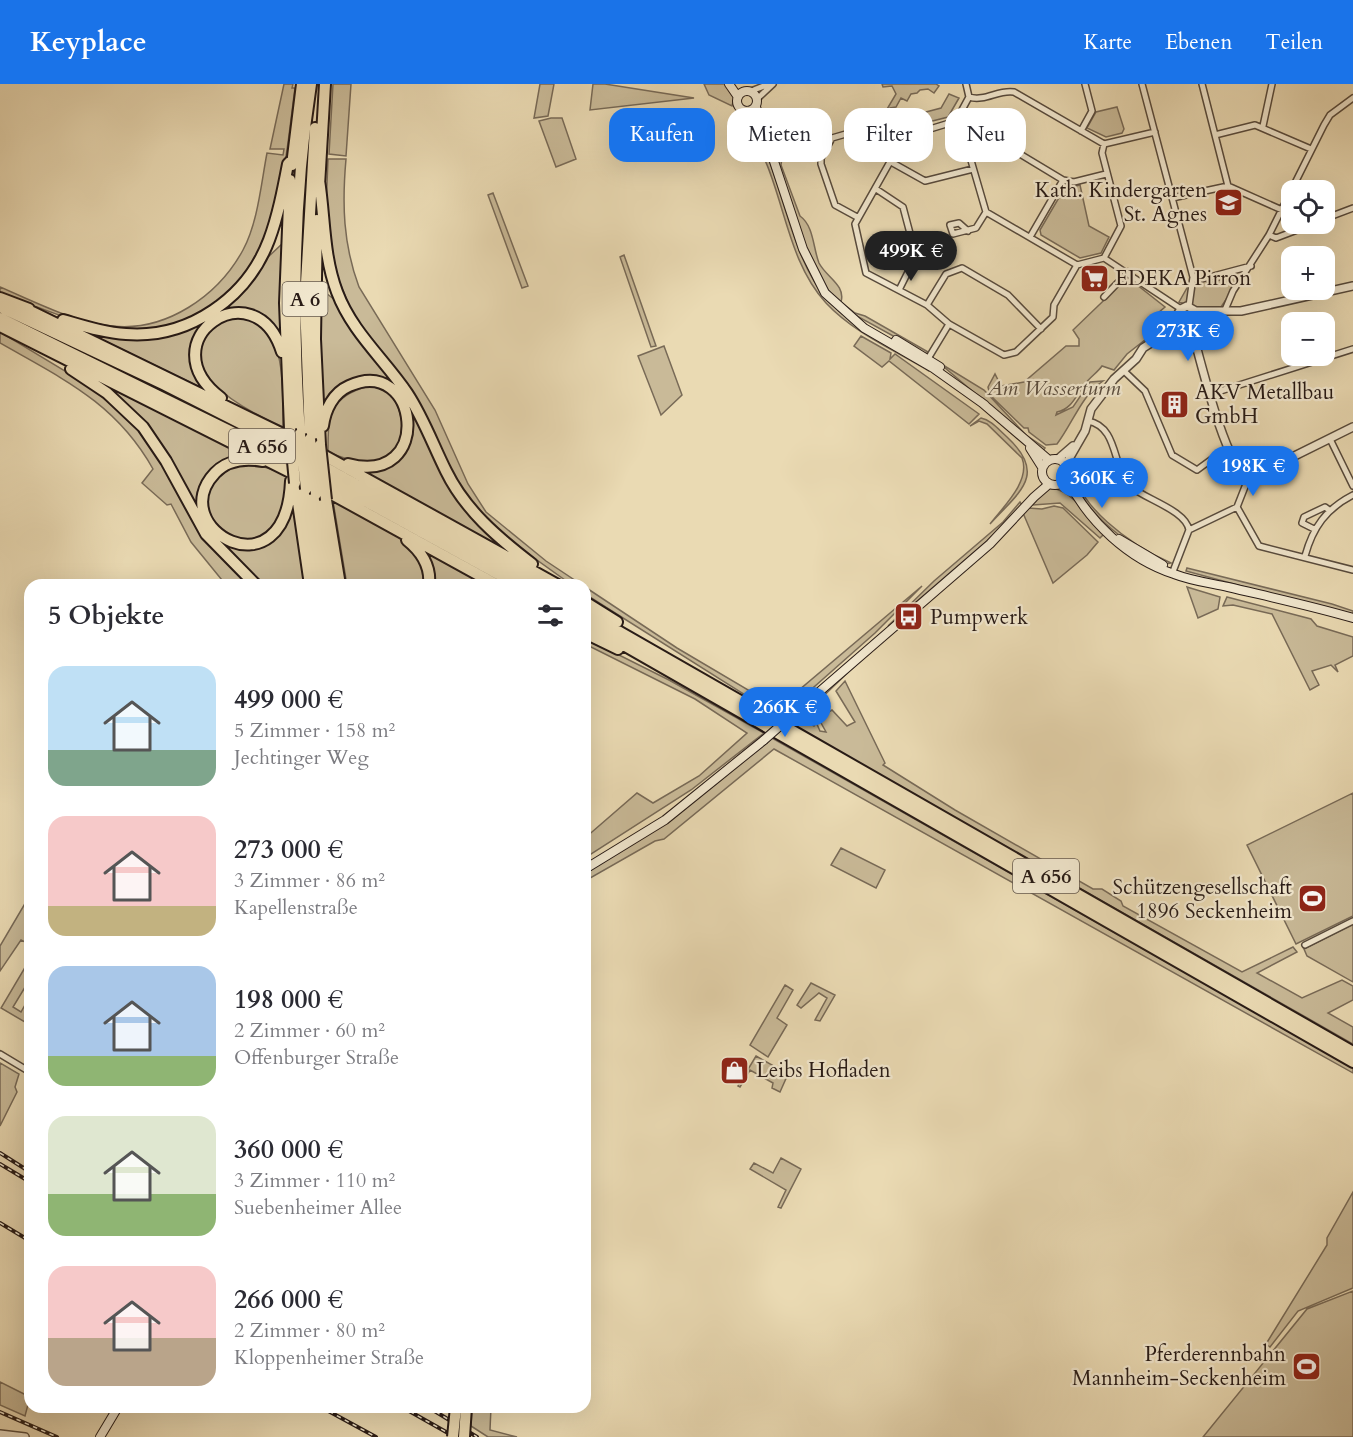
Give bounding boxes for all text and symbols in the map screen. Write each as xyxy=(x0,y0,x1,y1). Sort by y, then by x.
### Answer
text: Keyplace xyxy=(30,23,147,61)
text: Karte xyxy=(1084,28,1132,57)
text: Ebenen xyxy=(1165,28,1232,57)
text: Teilen xyxy=(1265,28,1323,57)
chip: Kaufen xyxy=(609,108,715,162)
chip: Mieten xyxy=(727,108,832,162)
chip: Filter xyxy=(844,108,933,162)
chip: Neu xyxy=(945,108,1026,162)
place label: Kath. Kindergarten St. Agnes xyxy=(1035,176,1207,229)
map controls xyxy=(1281,180,1335,366)
button: locate xyxy=(1281,180,1335,234)
school or university icon: Kath. Kindergarten St. Agnes xyxy=(1212,186,1244,218)
pin: 499K € xyxy=(862,231,960,282)
text: 499K € xyxy=(879,237,943,264)
button: + xyxy=(1281,246,1335,300)
supermarket icon: EDEKA Pirron xyxy=(1078,262,1110,294)
place label: EDEKA Pirron xyxy=(1115,264,1251,293)
road number: A 6 xyxy=(282,282,328,316)
pin: 273K € xyxy=(1139,311,1237,362)
button: − xyxy=(1281,312,1335,366)
text: 273K € xyxy=(1156,317,1220,344)
park label: Am Wasserturm xyxy=(986,374,1121,403)
place label: AKV Metallbau GmbH xyxy=(1195,378,1334,431)
building icon: AKV Metallbau GmbH xyxy=(1158,388,1190,420)
road number: A 656 xyxy=(229,429,295,463)
pin: 198K € xyxy=(1204,446,1302,497)
text: 198K € xyxy=(1221,452,1285,479)
pin: 360K € xyxy=(1053,458,1151,509)
text: 360K € xyxy=(1070,464,1134,491)
text: 5 Objekte xyxy=(48,598,164,633)
icon: filters xyxy=(534,599,567,632)
bus stop icon: Pumpwerk xyxy=(893,601,925,633)
place label: Pumpwerk xyxy=(930,603,1029,632)
text: 499 000 € xyxy=(234,682,343,717)
pin: 266K € xyxy=(736,687,834,738)
icon: home xyxy=(96,690,168,762)
text: 266K € xyxy=(753,693,817,720)
text: 5 Zimmer · 158 m² xyxy=(234,717,395,744)
text: Jechtinger Weg xyxy=(234,744,369,771)
text: 273 000 € xyxy=(234,832,343,867)
icon: home xyxy=(96,840,168,912)
road number: A 656 xyxy=(1013,859,1079,893)
text: 3 Zimmer · 86 m² xyxy=(234,867,385,894)
place label: Schützengesellschaft 1896 Seckenheim xyxy=(1113,873,1292,926)
sports icon: Schützengesellschaft 1896 Seckenheim xyxy=(1297,883,1329,915)
text: Kapellenstraße xyxy=(234,894,358,921)
text: 198 000 € xyxy=(234,982,343,1017)
icon: home xyxy=(96,990,168,1062)
text: 2 Zimmer · 60 m² xyxy=(234,1017,385,1044)
text: Offenburger Straße xyxy=(234,1044,399,1071)
shop icon: Leibs Hofladen xyxy=(719,1054,751,1086)
place label: Leibs Hofladen xyxy=(756,1056,891,1085)
text: 360 000 € xyxy=(234,1132,343,1167)
icon: home xyxy=(96,1140,168,1212)
text: 3 Zimmer · 110 m² xyxy=(234,1167,395,1194)
text: Suebenheimer Allee xyxy=(234,1194,402,1221)
text: 266 000 € xyxy=(234,1282,343,1317)
icon: home xyxy=(96,1290,168,1362)
text: 2 Zimmer · 80 m² xyxy=(234,1317,385,1344)
place label: Pferderennbahn Mannheim-Seckenheim xyxy=(1072,1340,1286,1393)
text: Kloppenheimer Straße xyxy=(234,1344,424,1371)
sports icon: Pferderennbahn Mannheim-Seckenheim xyxy=(1291,1350,1323,1382)

